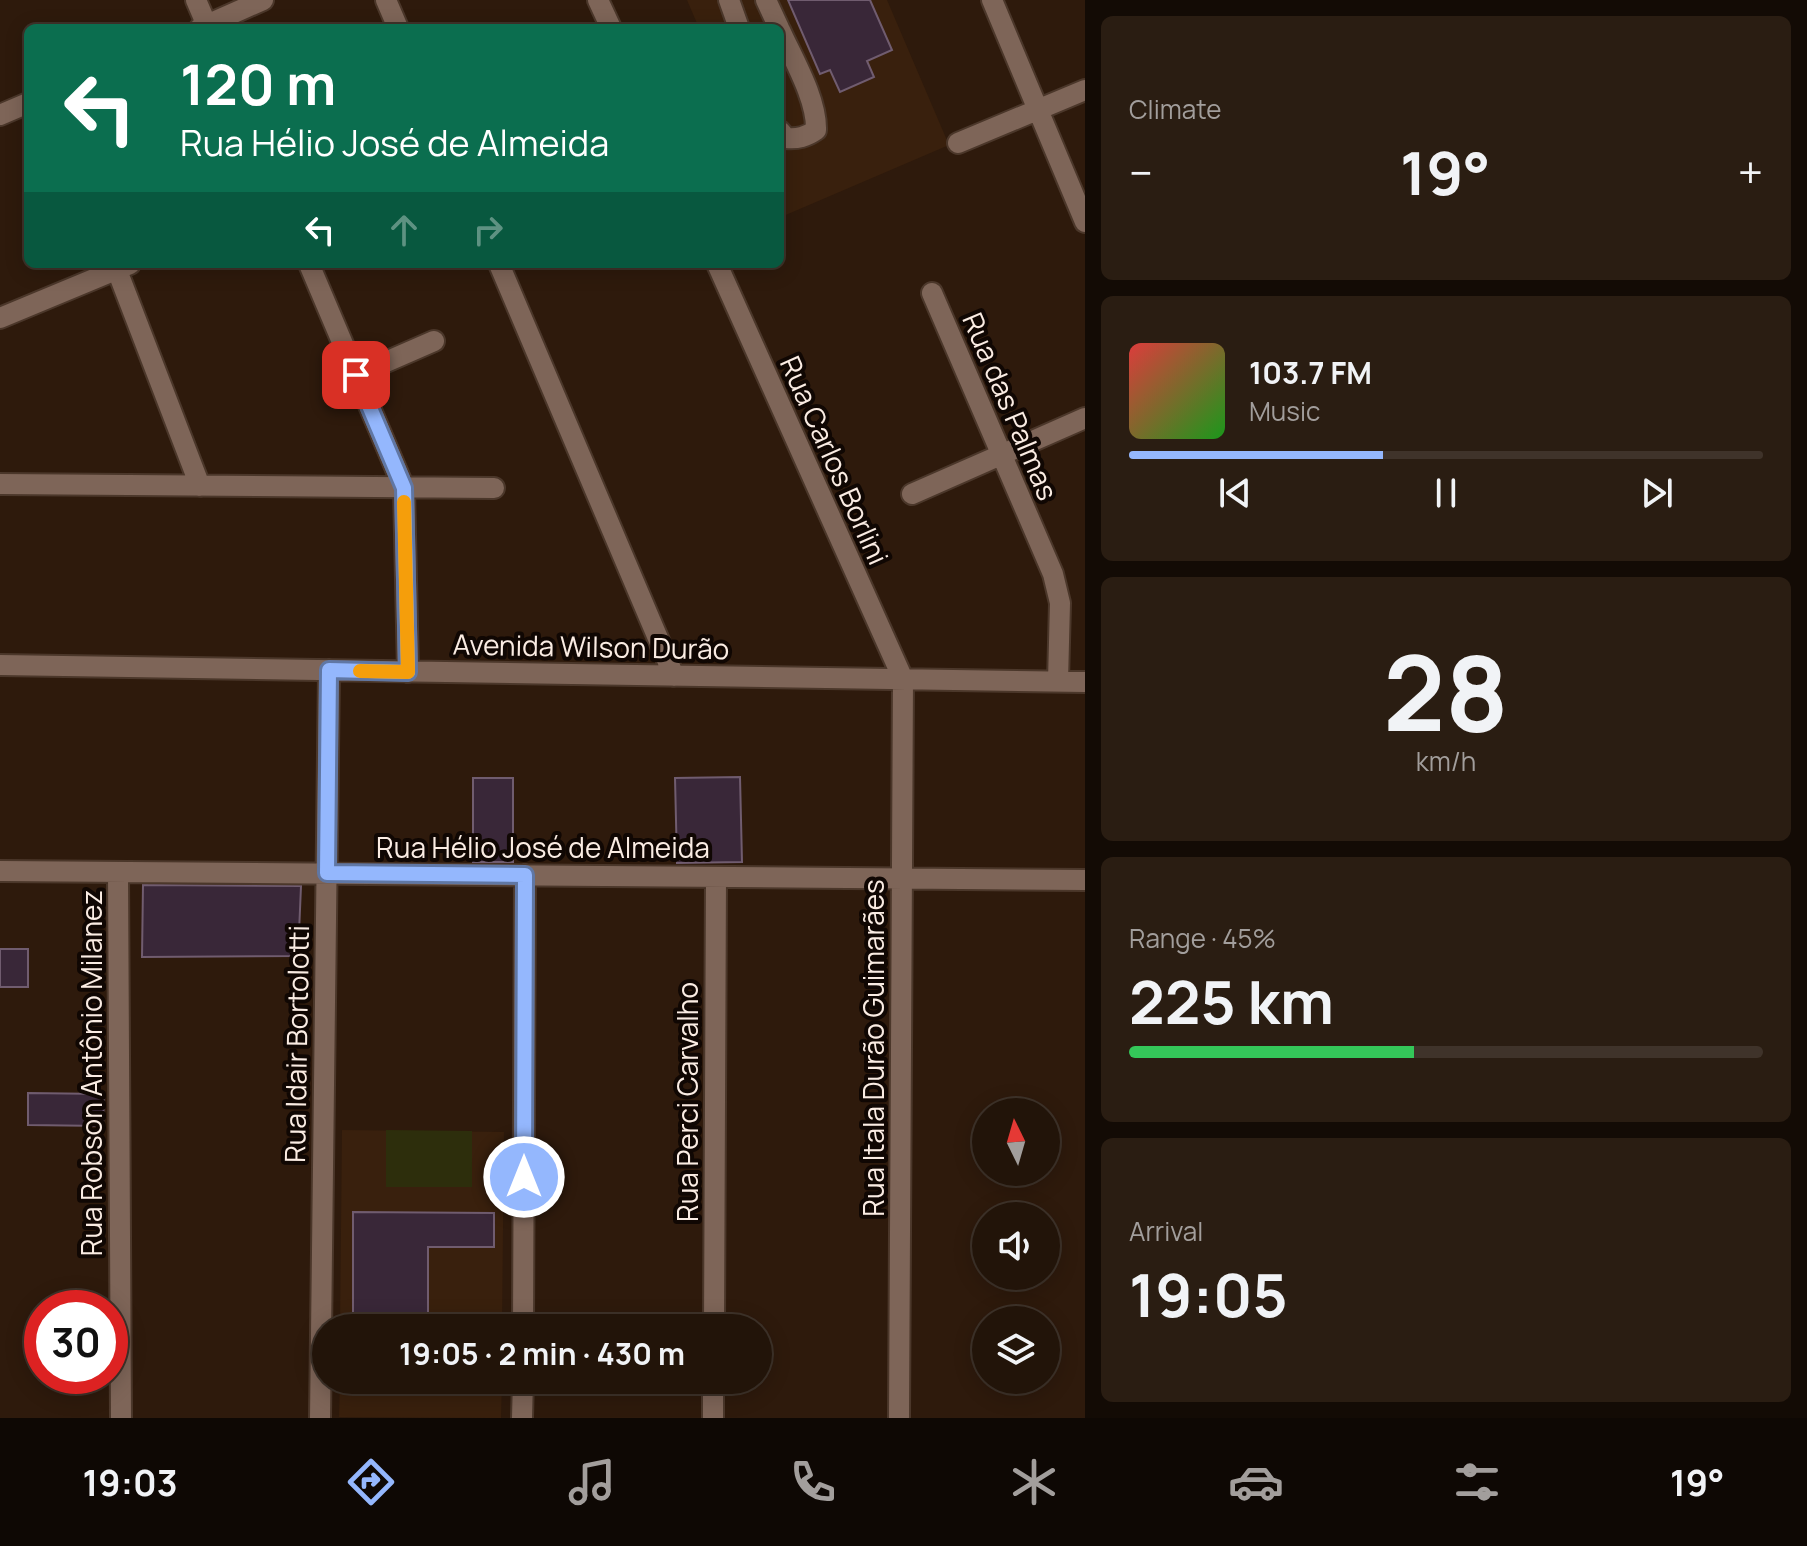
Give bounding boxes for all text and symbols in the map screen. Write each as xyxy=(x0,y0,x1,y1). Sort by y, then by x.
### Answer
text: 120 m xyxy=(180,45,336,122)
icon: left xyxy=(48,56,152,160)
text: Climate xyxy=(1129,91,1221,127)
text: Rua Hélio José de Almeida xyxy=(180,118,609,167)
text: 19° xyxy=(1400,131,1490,213)
text: − xyxy=(1129,142,1153,202)
text: + xyxy=(1738,142,1763,202)
icon: left xyxy=(298,208,342,252)
icon: ahead xyxy=(382,208,426,252)
icon: right xyxy=(466,208,510,252)
street label: Rua das Palmas xyxy=(954,306,1068,506)
pin xyxy=(322,341,390,409)
street label: Rua Carlos Borlini xyxy=(772,350,898,570)
text: 103.7 FM xyxy=(1249,352,1372,393)
icon: arrive xyxy=(334,353,378,397)
text: Music xyxy=(1249,393,1320,429)
icon: previous xyxy=(1213,471,1257,515)
icon: pause xyxy=(1424,471,1468,515)
icon: next xyxy=(1635,471,1679,515)
text: 28 xyxy=(1383,620,1509,762)
street label: Avenida Wilson Durão xyxy=(452,625,730,667)
text: km/h xyxy=(1416,743,1476,779)
street label: Rua Hélio José de Almeida xyxy=(376,828,710,866)
street label: Rua Itala Durão Guimarães xyxy=(854,879,892,1217)
street label: Rua Robson Antônio Milanez xyxy=(72,890,110,1256)
text: Range · 45% xyxy=(1129,920,1276,956)
street label: Rua Idair Bortolotti xyxy=(275,925,317,1163)
text: 225 km xyxy=(1129,960,1334,1042)
street label: Rua Perci Carvalho xyxy=(668,982,706,1222)
north arrow xyxy=(972,1098,1060,1186)
map controls xyxy=(972,1098,1060,1394)
position arrow xyxy=(482,1135,566,1219)
button: sound xyxy=(972,1202,1060,1290)
text: Arrival xyxy=(1129,1213,1203,1249)
text: 19:05 xyxy=(1129,1253,1288,1335)
speed limit sign: 30 xyxy=(24,1290,128,1394)
button: layers xyxy=(972,1306,1060,1394)
text: 19:05 · 2 min · 430 m xyxy=(399,1333,685,1374)
icon: directions xyxy=(343,1454,399,1510)
icon: music xyxy=(564,1454,620,1510)
icon: phone xyxy=(785,1454,841,1510)
icon: climate xyxy=(1006,1454,1062,1510)
icon: car xyxy=(1228,1454,1284,1510)
icon: filters xyxy=(1449,1454,1505,1510)
text: 19:03 xyxy=(83,1458,178,1507)
text: 19° xyxy=(1670,1458,1724,1507)

